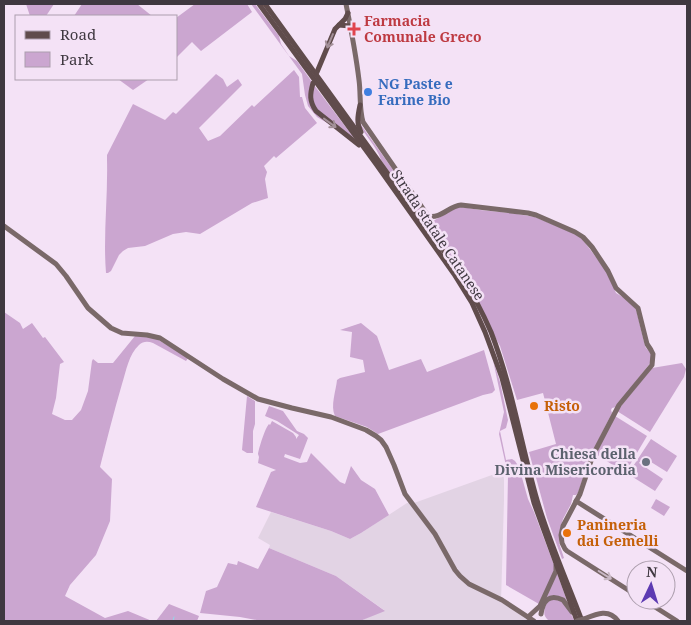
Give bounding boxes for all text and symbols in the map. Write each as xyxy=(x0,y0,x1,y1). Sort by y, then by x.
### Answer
place label: Farmacia Comunale Greco xyxy=(364,11,482,46)
legend xyxy=(15,15,178,80)
marker: Farmacia Comunale Greco xyxy=(348,23,360,35)
text: Road xyxy=(60,24,96,44)
one-way arrow xyxy=(324,33,334,48)
text: Park xyxy=(60,49,94,69)
place label: NG Paste e Farine Bio xyxy=(378,74,453,109)
marker: NG Paste e Farine Bio xyxy=(362,86,374,98)
one-way arrow xyxy=(323,118,337,128)
street label: Strada statale Catanese xyxy=(388,166,489,304)
place label: Risto xyxy=(544,396,580,415)
marker: Risto xyxy=(528,400,540,412)
place label: Chiesa della Divina Misericordia xyxy=(495,444,636,479)
marker: Chiesa della Divina Misericordia xyxy=(640,456,652,468)
place label: Panineria dai Gemelli xyxy=(577,515,659,550)
marker: Panineria dai Gemelli xyxy=(561,527,573,539)
north arrow xyxy=(626,560,676,610)
text: N xyxy=(646,562,658,581)
one-way arrow xyxy=(597,570,611,580)

